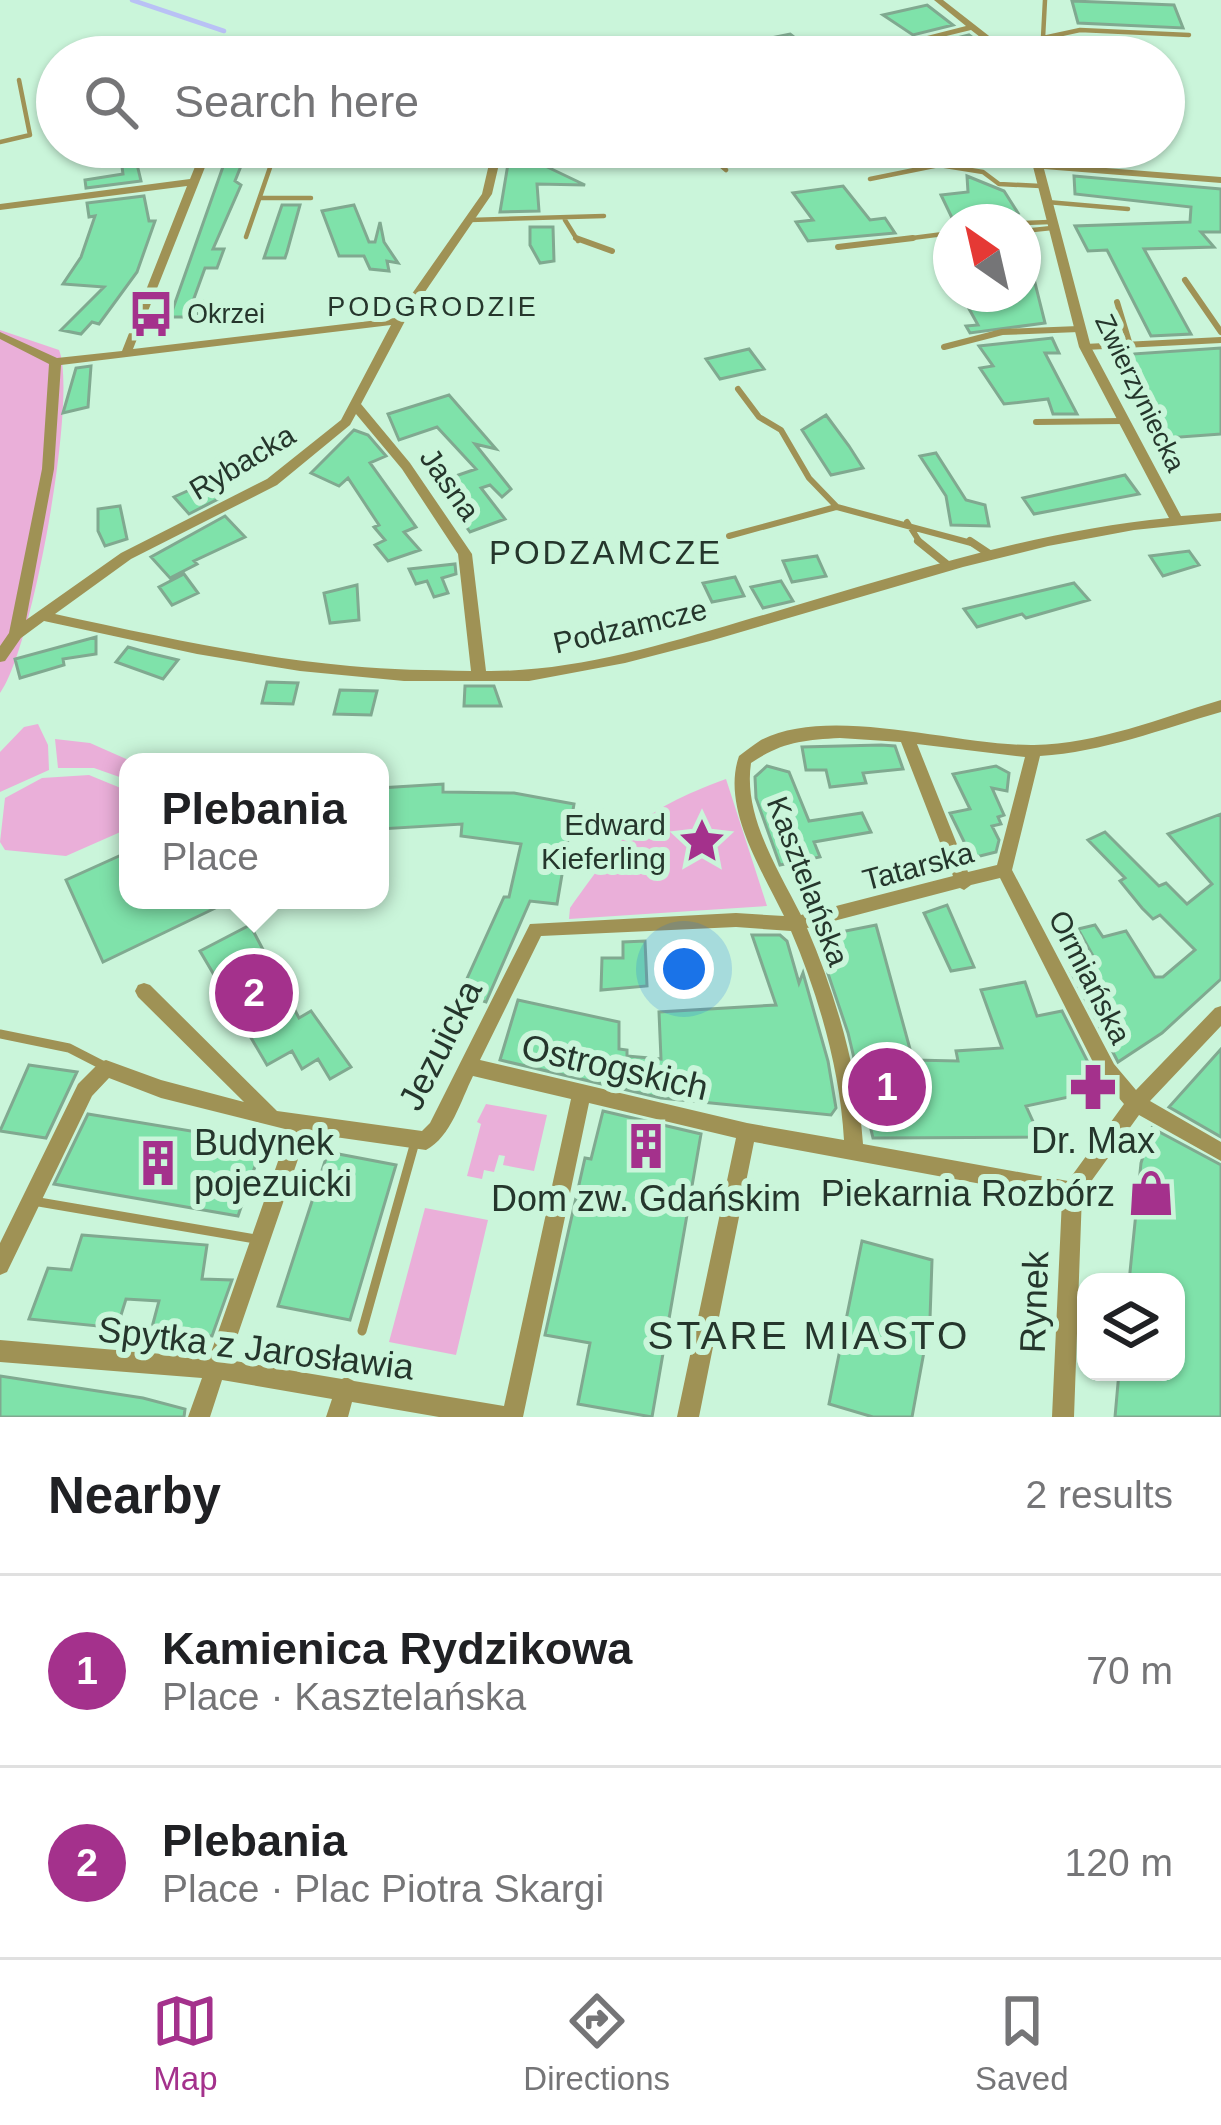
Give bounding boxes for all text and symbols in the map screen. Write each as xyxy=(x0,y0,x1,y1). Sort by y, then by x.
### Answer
search box xyxy=(36,36,1185,168)
icon: search xyxy=(78,69,144,135)
text: Search here xyxy=(174,76,419,127)
north arrow xyxy=(933,204,1041,312)
bus stop icon: Okrzei xyxy=(126,289,176,339)
district label: PODGRODZIE xyxy=(327,292,539,322)
place label: Okrzei xyxy=(187,299,265,329)
street label: Zwierzyniecka xyxy=(1089,310,1191,477)
street label: Rybacka xyxy=(183,418,301,506)
street label: Jasna xyxy=(414,442,487,527)
district label: PODZAMCZE xyxy=(489,534,723,571)
street label: Podzamcze xyxy=(550,592,710,660)
popup xyxy=(119,753,389,909)
text: Plebania xyxy=(161,783,347,834)
street label: Kasztelańska xyxy=(761,792,855,970)
place label: Edward Kieferling xyxy=(541,808,666,875)
place icon: Edward Kieferling xyxy=(677,816,727,866)
text: Place xyxy=(161,835,259,878)
street label: Tatarska xyxy=(859,835,977,897)
street label: Ormiańska xyxy=(1042,905,1138,1049)
your location xyxy=(654,939,714,999)
pin: 2 xyxy=(215,948,293,1038)
street label: Jezuicka xyxy=(390,972,491,1117)
street label: Ostrogskich xyxy=(518,1026,712,1108)
pin: 1 xyxy=(848,1042,926,1132)
pharmacy icon: Dr. Max xyxy=(1068,1062,1118,1112)
place label: Dr. Max xyxy=(1031,1120,1155,1161)
building icon: Dom zw. Gdańskim xyxy=(621,1121,671,1171)
place label: Budynek pojezuicki xyxy=(194,1122,352,1204)
building icon: Budynek pojezuicki xyxy=(133,1138,183,1188)
shop icon: Piekarnia Rozbórz xyxy=(1126,1168,1176,1218)
place label: Piekarnia Rozbórz xyxy=(821,1173,1115,1214)
place label: Dom zw. Gdańskim xyxy=(491,1178,801,1219)
street label: Rynek xyxy=(1012,1249,1056,1354)
map controls xyxy=(1077,1273,1185,1381)
button: layers xyxy=(1077,1273,1185,1381)
street label: Spytka z Jarosławia xyxy=(96,1308,417,1388)
district label: STARE MIASTO xyxy=(648,1314,970,1357)
text: Nearby xyxy=(48,1467,221,1524)
text: 2 results xyxy=(1026,1473,1173,1516)
text: Kamienica Rydzikowa xyxy=(162,1623,632,1674)
text: 1 xyxy=(76,1649,98,1692)
text: 70 m xyxy=(1086,1649,1173,1692)
text: Place · Kasztelańska xyxy=(162,1675,526,1718)
text: Plebania xyxy=(162,1815,347,1866)
text: 2 xyxy=(76,1841,98,1884)
text: 120 m xyxy=(1065,1841,1173,1884)
text: Place · Plac Piotra Skargi xyxy=(162,1867,604,1910)
tab: Map xyxy=(152,1988,218,2098)
tab: Directions xyxy=(523,1988,670,2098)
tab: Saved xyxy=(975,1988,1069,2098)

